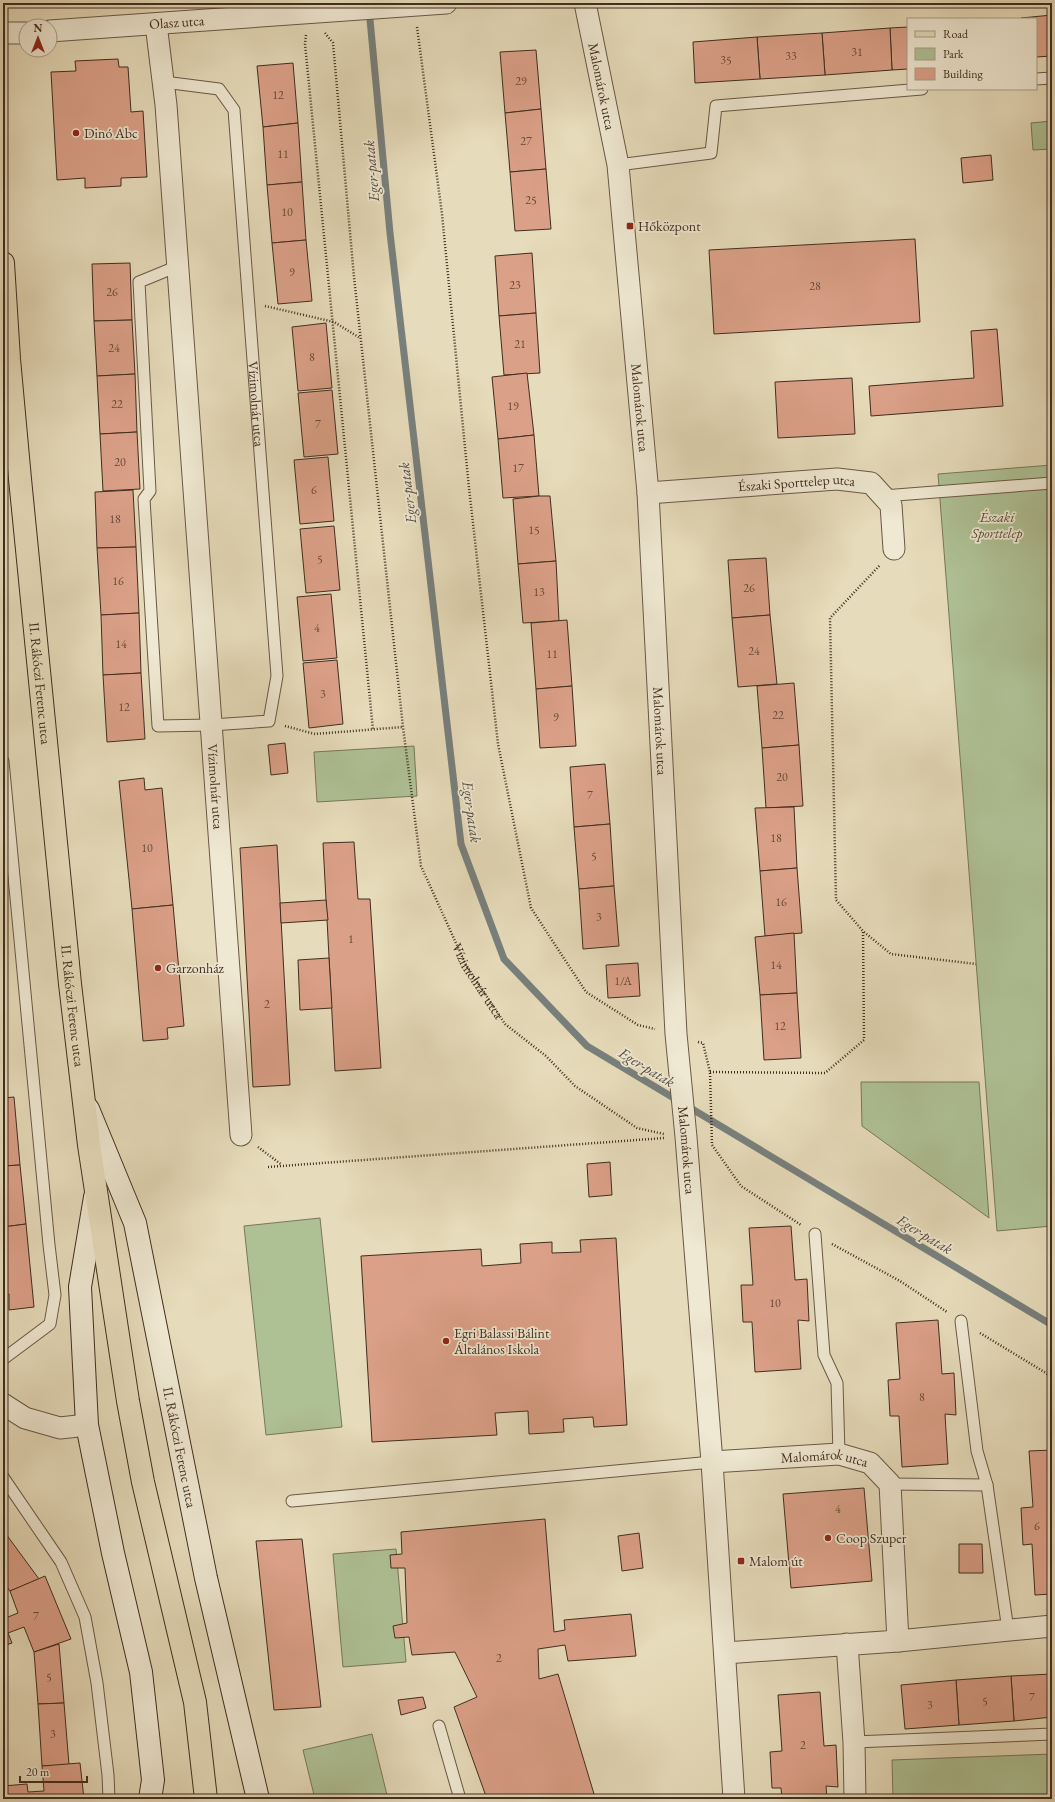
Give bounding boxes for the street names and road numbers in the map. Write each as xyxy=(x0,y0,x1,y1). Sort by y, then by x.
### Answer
street label: Olasz utca xyxy=(149,11,205,33)
street label: Malomárok utca xyxy=(584,41,620,132)
street label: Vízimolnár utca xyxy=(244,360,269,448)
street label: Malomárok utca xyxy=(627,363,653,453)
street label: Északi Sporttelep utca xyxy=(737,470,857,495)
street label: II. Rákóczi Ferenc utca xyxy=(25,621,55,746)
street label: Malomárok utca xyxy=(649,686,672,776)
street label: Vízimolnár utca xyxy=(204,743,228,830)
street label: Vízimolnár utca xyxy=(448,940,508,1022)
street label: II. Rákóczi Ferenc utca xyxy=(57,944,89,1068)
street label: Malomárok utca xyxy=(674,1105,700,1195)
street label: II. Rákóczi Ferenc utca xyxy=(159,1385,201,1510)
street label: Malomárok utca xyxy=(780,1445,871,1471)

